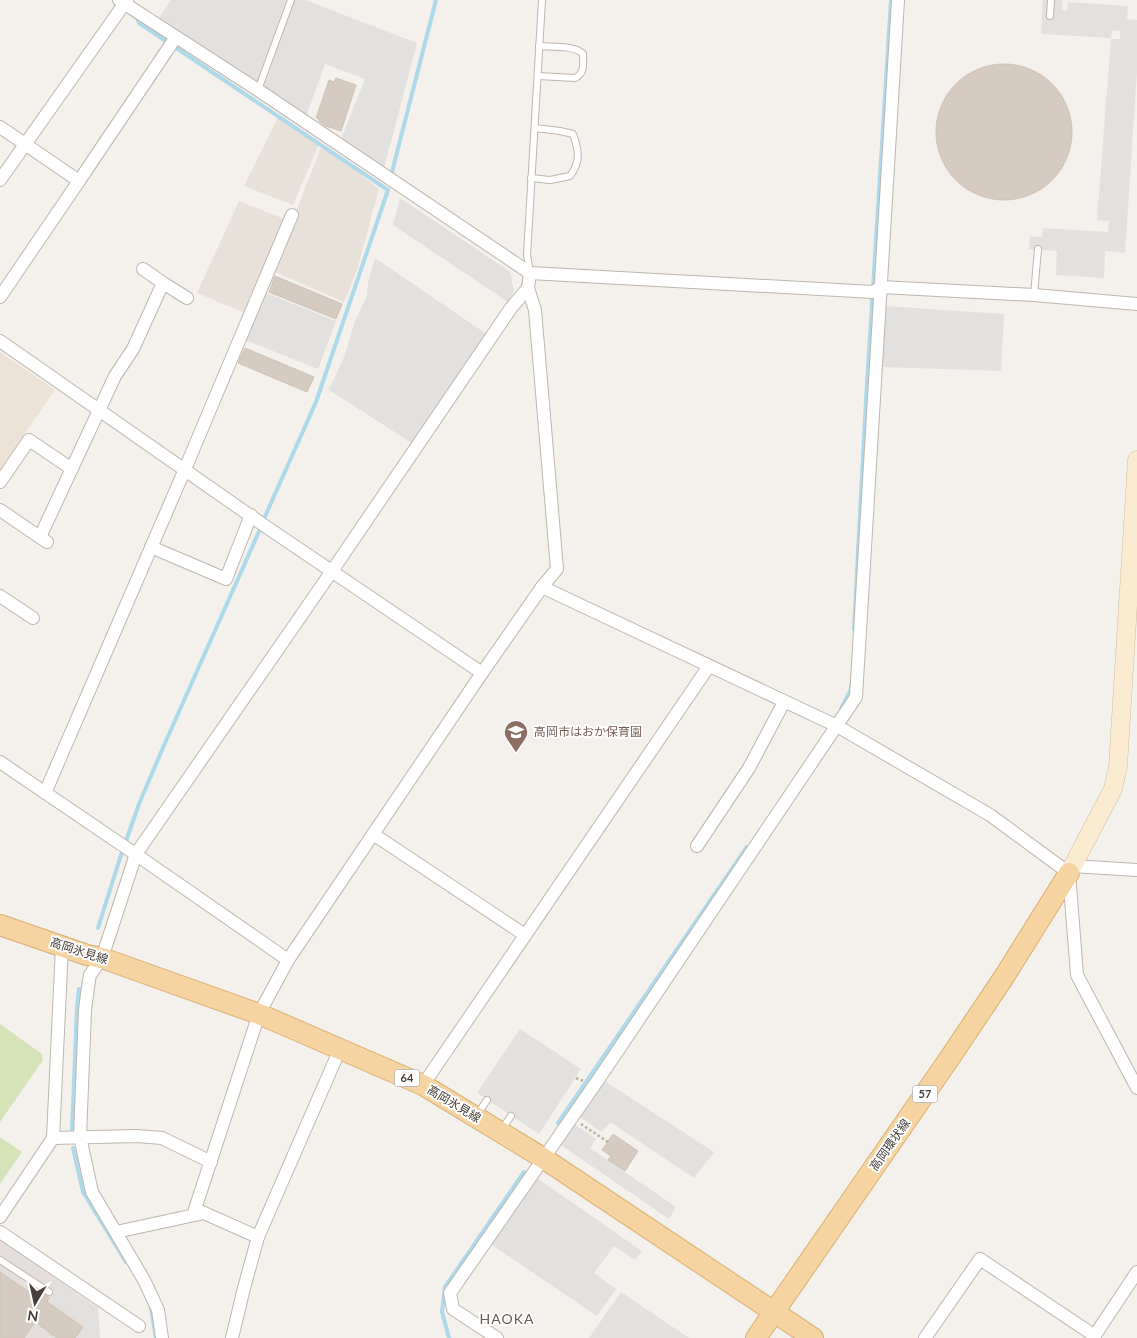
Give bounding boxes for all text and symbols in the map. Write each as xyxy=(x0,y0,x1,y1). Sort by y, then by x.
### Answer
school or university icon: 高岡市はおか保育園 xyxy=(503,719,529,753)
place label: 高岡市はおか保育園 xyxy=(534,724,642,739)
street label: 高岡氷見線 xyxy=(48,934,110,967)
road number: 64 xyxy=(394,1070,420,1086)
street label: 高岡氷見線 xyxy=(425,1082,484,1125)
road number: 57 xyxy=(912,1086,938,1102)
street label: 高岡環状線 xyxy=(866,1116,913,1174)
north arrow xyxy=(10,1278,60,1328)
text: N xyxy=(26,1307,40,1326)
district label: HAOKA xyxy=(480,1310,534,1327)

